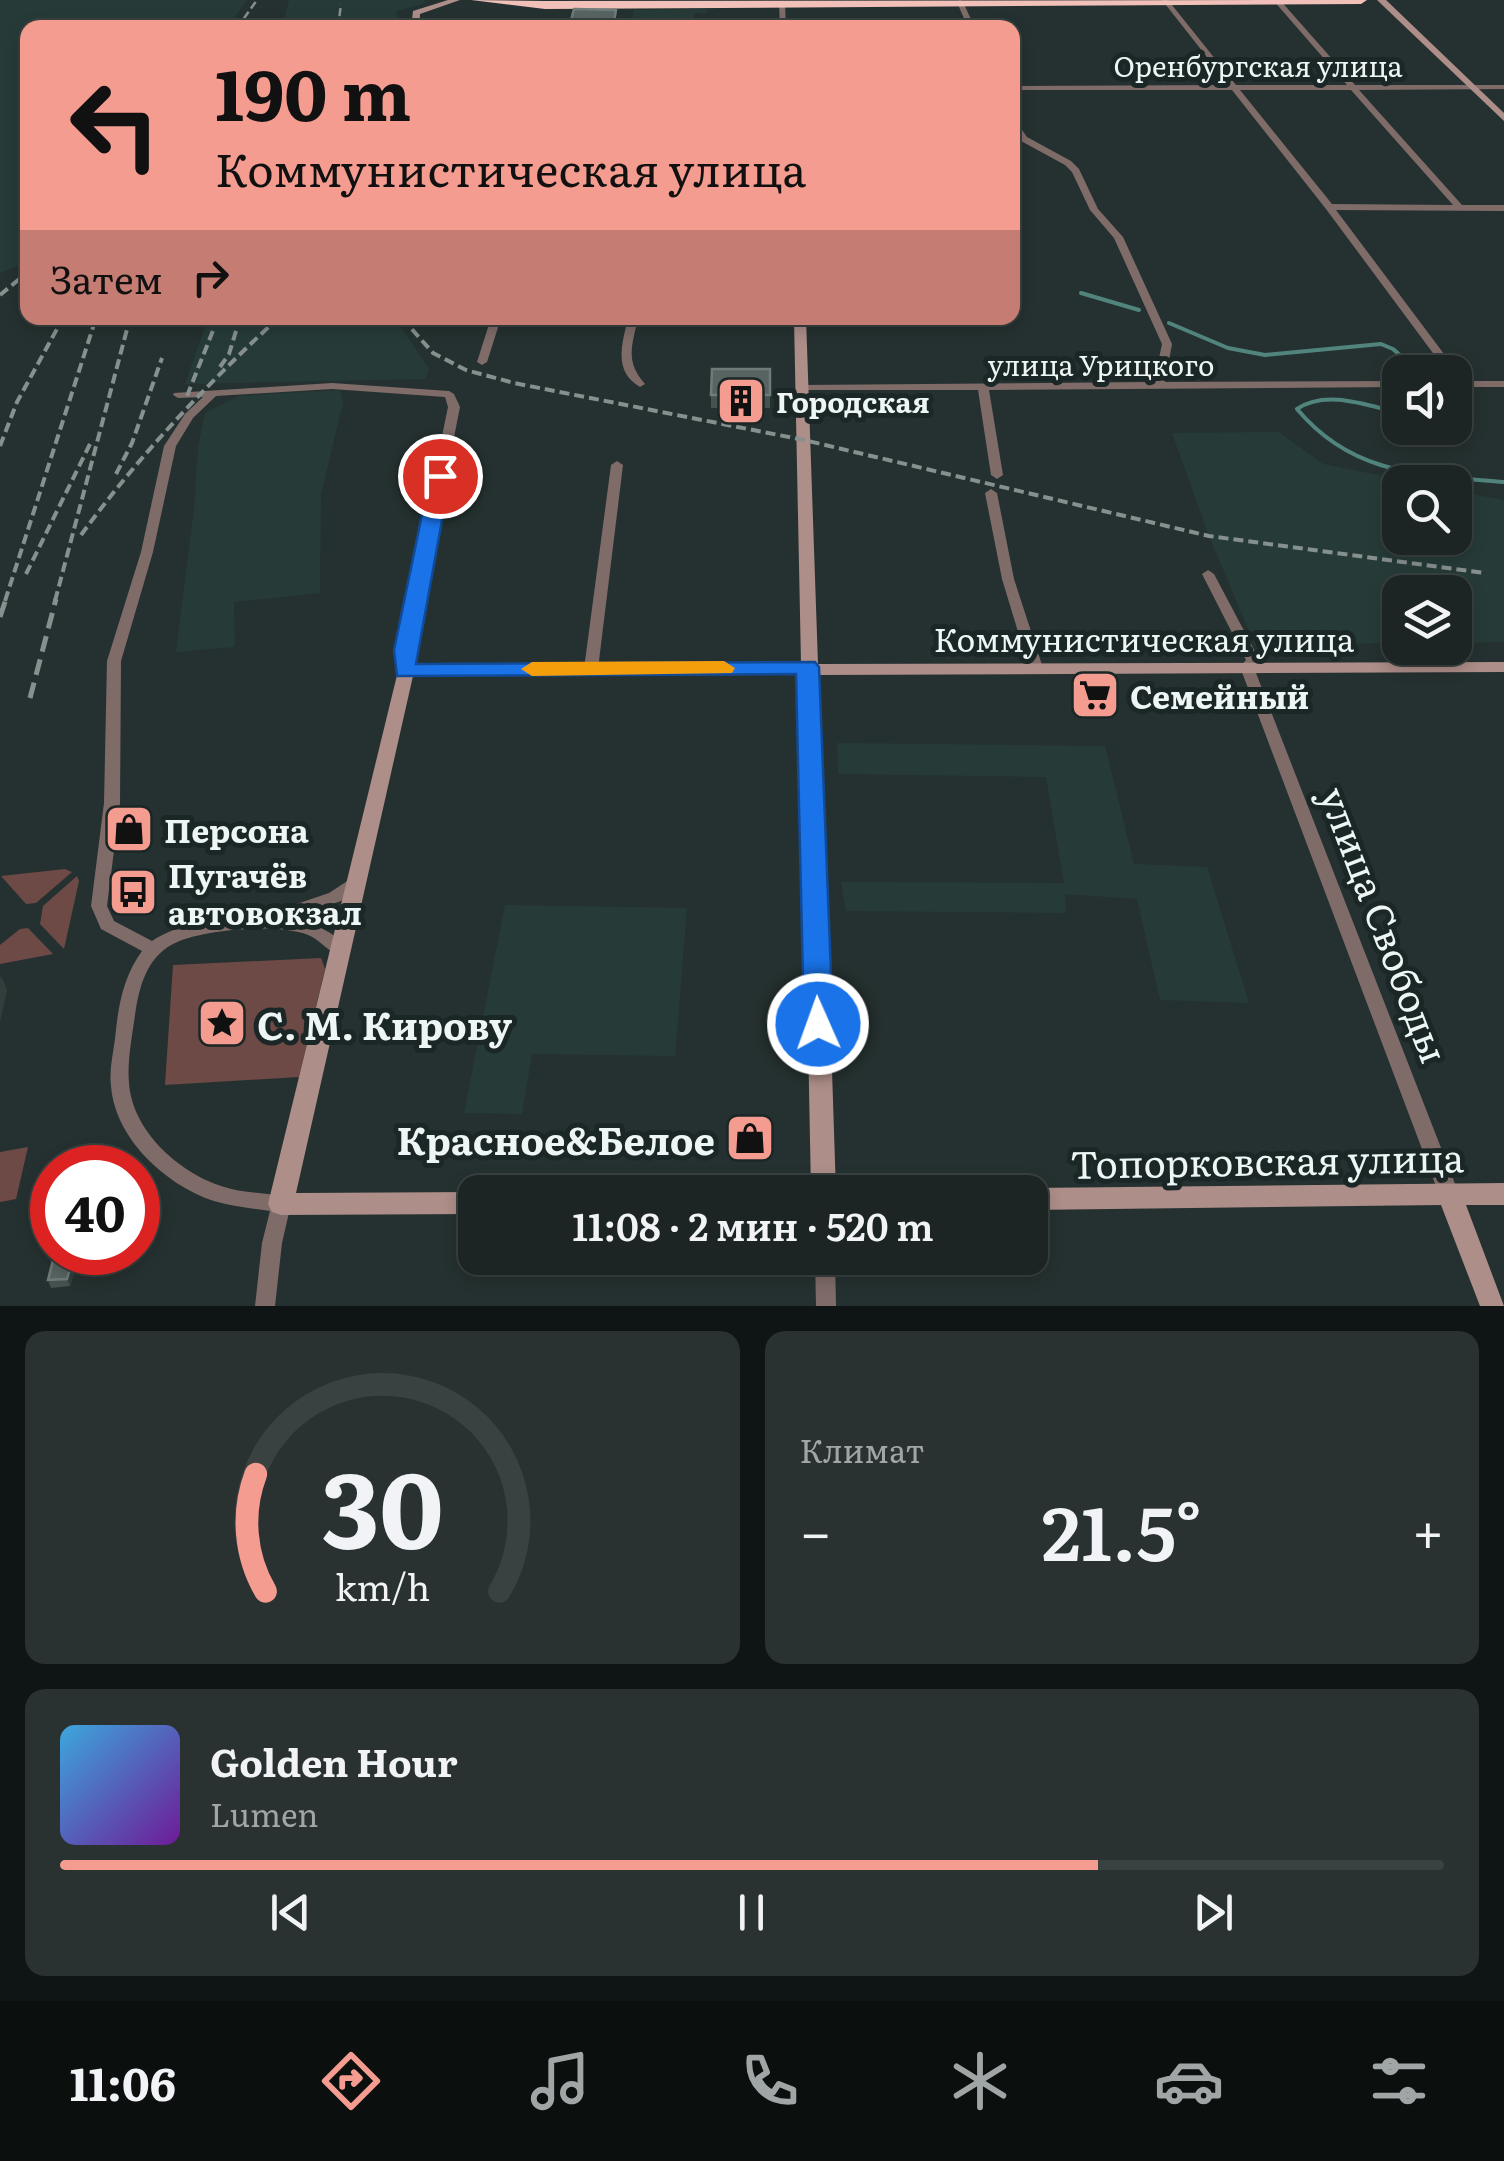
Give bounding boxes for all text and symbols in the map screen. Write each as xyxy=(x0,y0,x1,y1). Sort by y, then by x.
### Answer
text: 190 m xyxy=(215,39,411,143)
street label: Оренбургская улица xyxy=(1113,44,1403,86)
icon: left xyxy=(50,60,180,190)
text: Коммунистическая улица xyxy=(215,134,806,201)
text: Затем xyxy=(50,249,163,306)
icon: right xyxy=(183,250,238,305)
street label: улица Урицкого xyxy=(988,343,1214,385)
map controls xyxy=(1382,355,1472,665)
button: sound xyxy=(1382,355,1472,445)
building icon: Городская xyxy=(715,375,767,427)
place label: Городская xyxy=(776,380,930,422)
pin xyxy=(398,434,483,519)
icon: arrive xyxy=(413,449,468,504)
button: search xyxy=(1382,465,1472,555)
button: layers xyxy=(1382,575,1472,665)
street label: Коммунистическая улица xyxy=(934,614,1355,662)
supermarket icon: Семейный xyxy=(1069,669,1121,721)
place label: Семейный xyxy=(1130,671,1309,719)
street label: улица Свободы xyxy=(1307,778,1465,1070)
shop icon: Персона xyxy=(103,803,155,855)
place label: Персона xyxy=(164,805,309,853)
place label: Пугачёв автовокзал xyxy=(168,850,362,935)
bus stop icon: Пугачёв автовокзал xyxy=(107,866,159,918)
position arrow xyxy=(766,972,870,1076)
place label: С. М. Кирову xyxy=(257,995,513,1052)
place icon: С. М. Кирову xyxy=(196,997,248,1049)
place label: Красное&Белое xyxy=(396,1110,715,1167)
shop icon: Красное&Белое xyxy=(724,1112,776,1164)
street label: Топорковская улица xyxy=(1070,1127,1465,1191)
speed limit sign: 40 xyxy=(30,1145,160,1275)
text: 11:08 · 2 мин · 520 m xyxy=(572,1196,934,1253)
text: Климат xyxy=(800,1425,924,1473)
text: 30 xyxy=(321,1427,443,1581)
text: 21.5° xyxy=(1042,1473,1202,1584)
text: − xyxy=(800,1488,832,1570)
text: + xyxy=(1412,1488,1444,1570)
text: km/h xyxy=(335,1559,430,1612)
text: Golden Hour xyxy=(210,1732,458,1789)
text: Lumen xyxy=(210,1789,318,1837)
icon: previous xyxy=(263,1885,318,1940)
icon: pause xyxy=(724,1885,779,1940)
icon: next xyxy=(1186,1885,1241,1940)
icon: directions xyxy=(316,2046,386,2116)
icon: music xyxy=(525,2046,595,2116)
icon: phone xyxy=(735,2046,805,2116)
icon: climate xyxy=(945,2046,1015,2116)
icon: car xyxy=(1154,2046,1224,2116)
icon: filters xyxy=(1364,2046,1434,2116)
text: 11:06 xyxy=(70,2048,176,2115)

